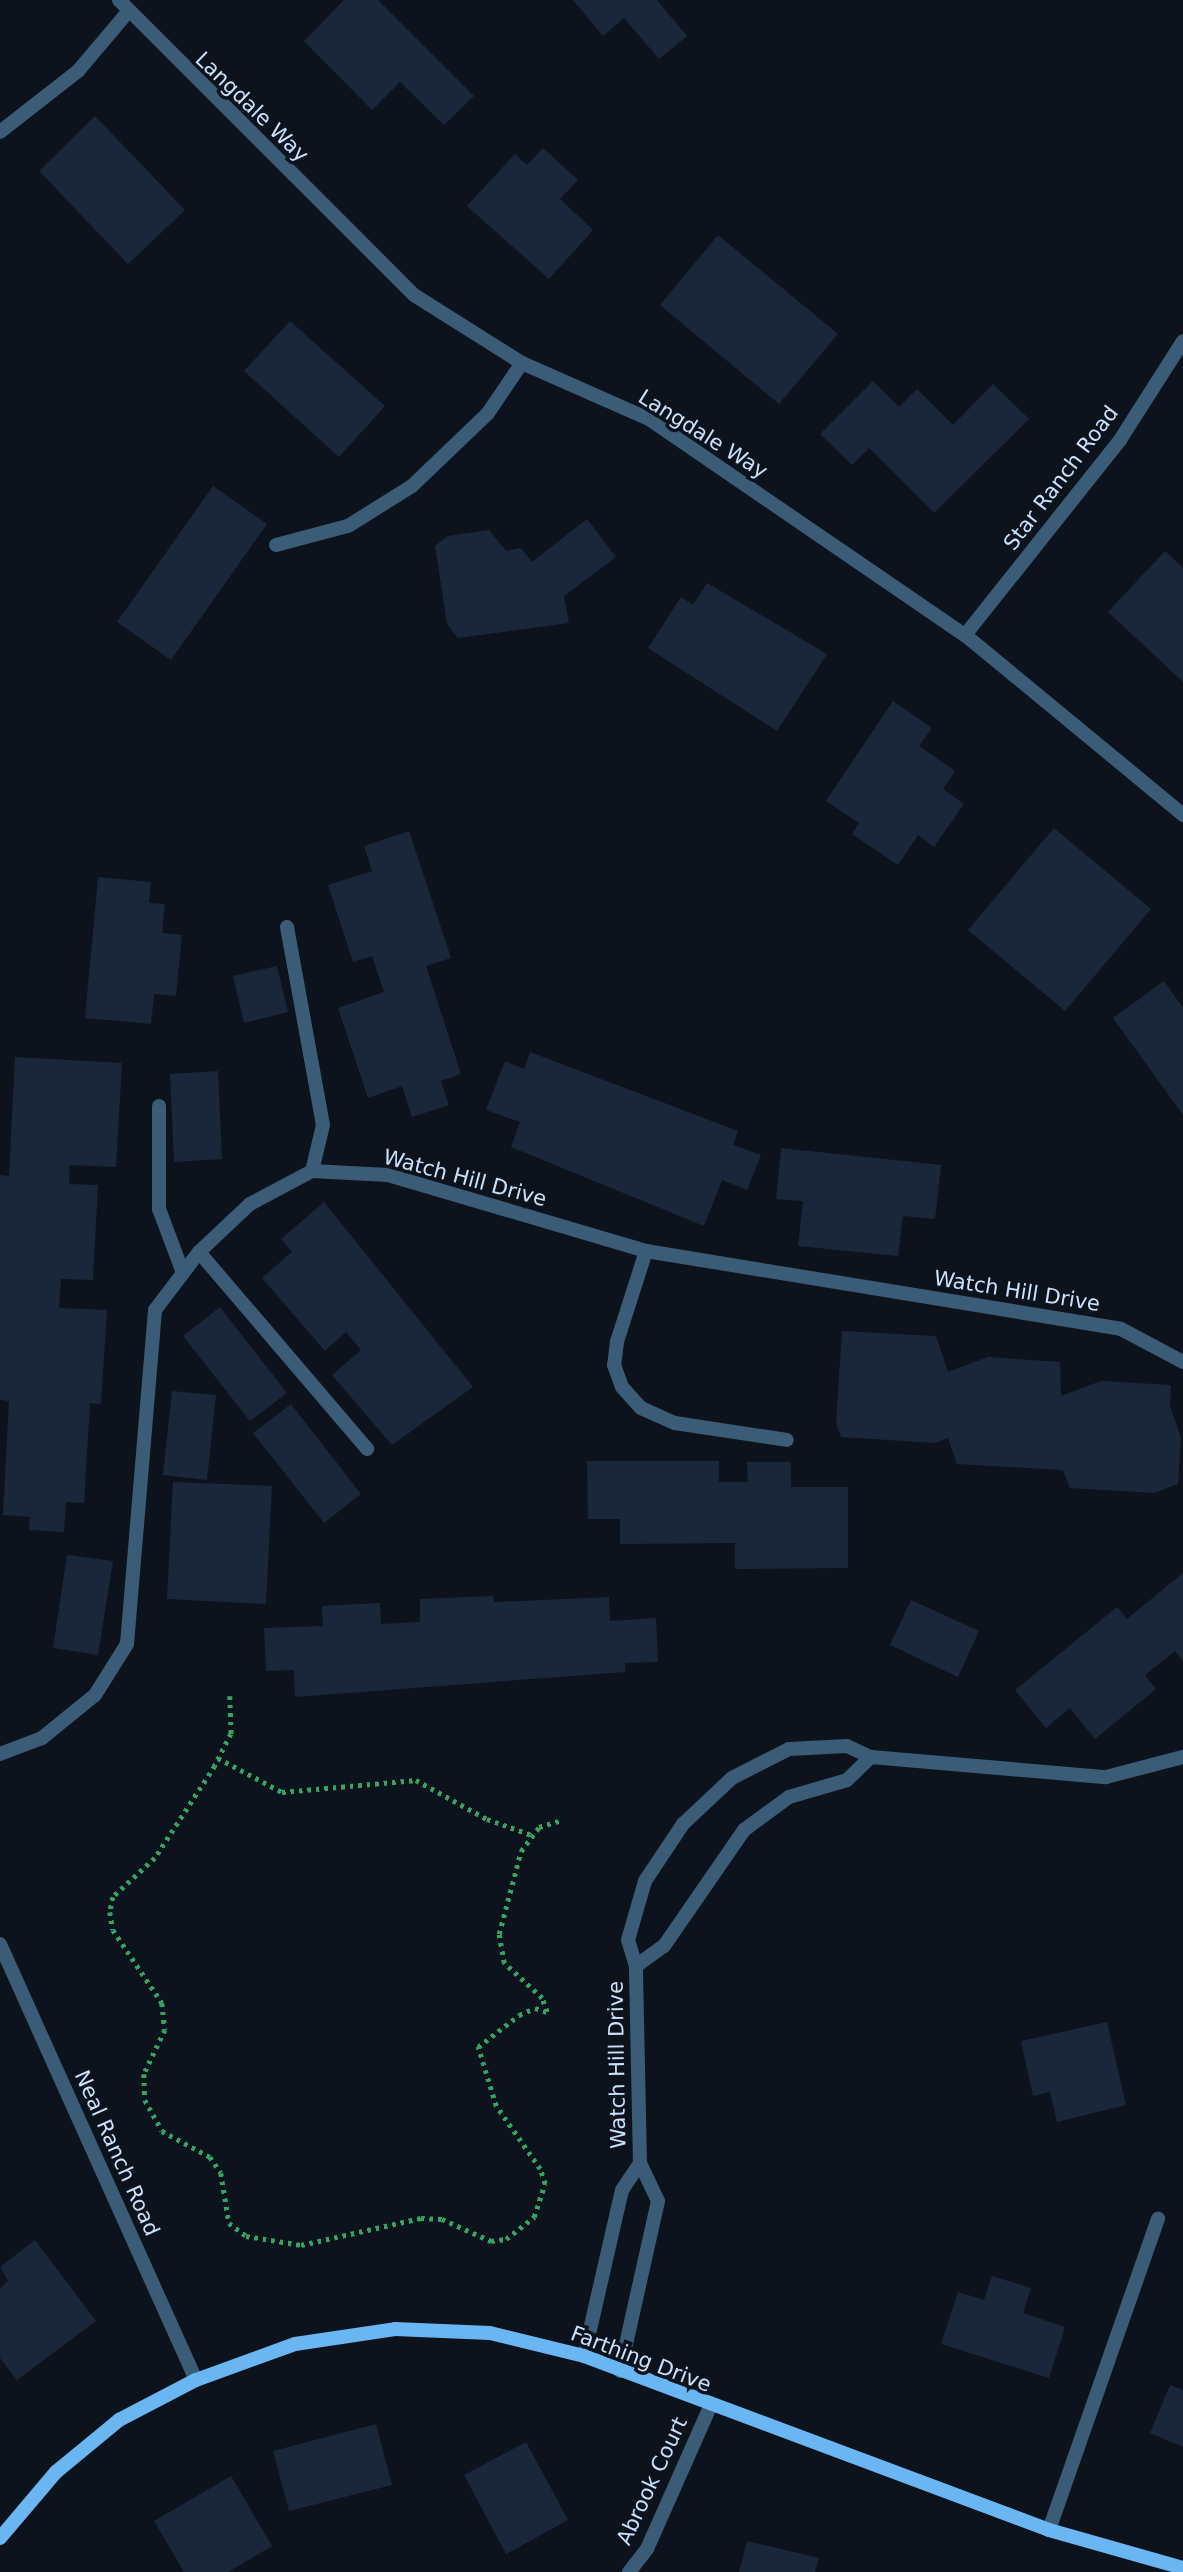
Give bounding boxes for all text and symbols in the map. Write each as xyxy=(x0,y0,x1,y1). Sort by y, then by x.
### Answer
street label: Langdale Way xyxy=(190,47,314,167)
street label: Langdale Way xyxy=(634,384,772,484)
street label: Star Ranch Road xyxy=(998,401,1124,555)
street label: Watch Hill Drive xyxy=(381,1144,549,1212)
street label: Watch Hill Drive xyxy=(932,1265,1102,1317)
street label: Watch Hill Drive xyxy=(603,1981,631,2149)
street label: Neal Ranch Road xyxy=(69,2066,165,2240)
street label: Farthing Drive xyxy=(567,2321,715,2397)
street label: Abrook Court xyxy=(611,2413,693,2549)

